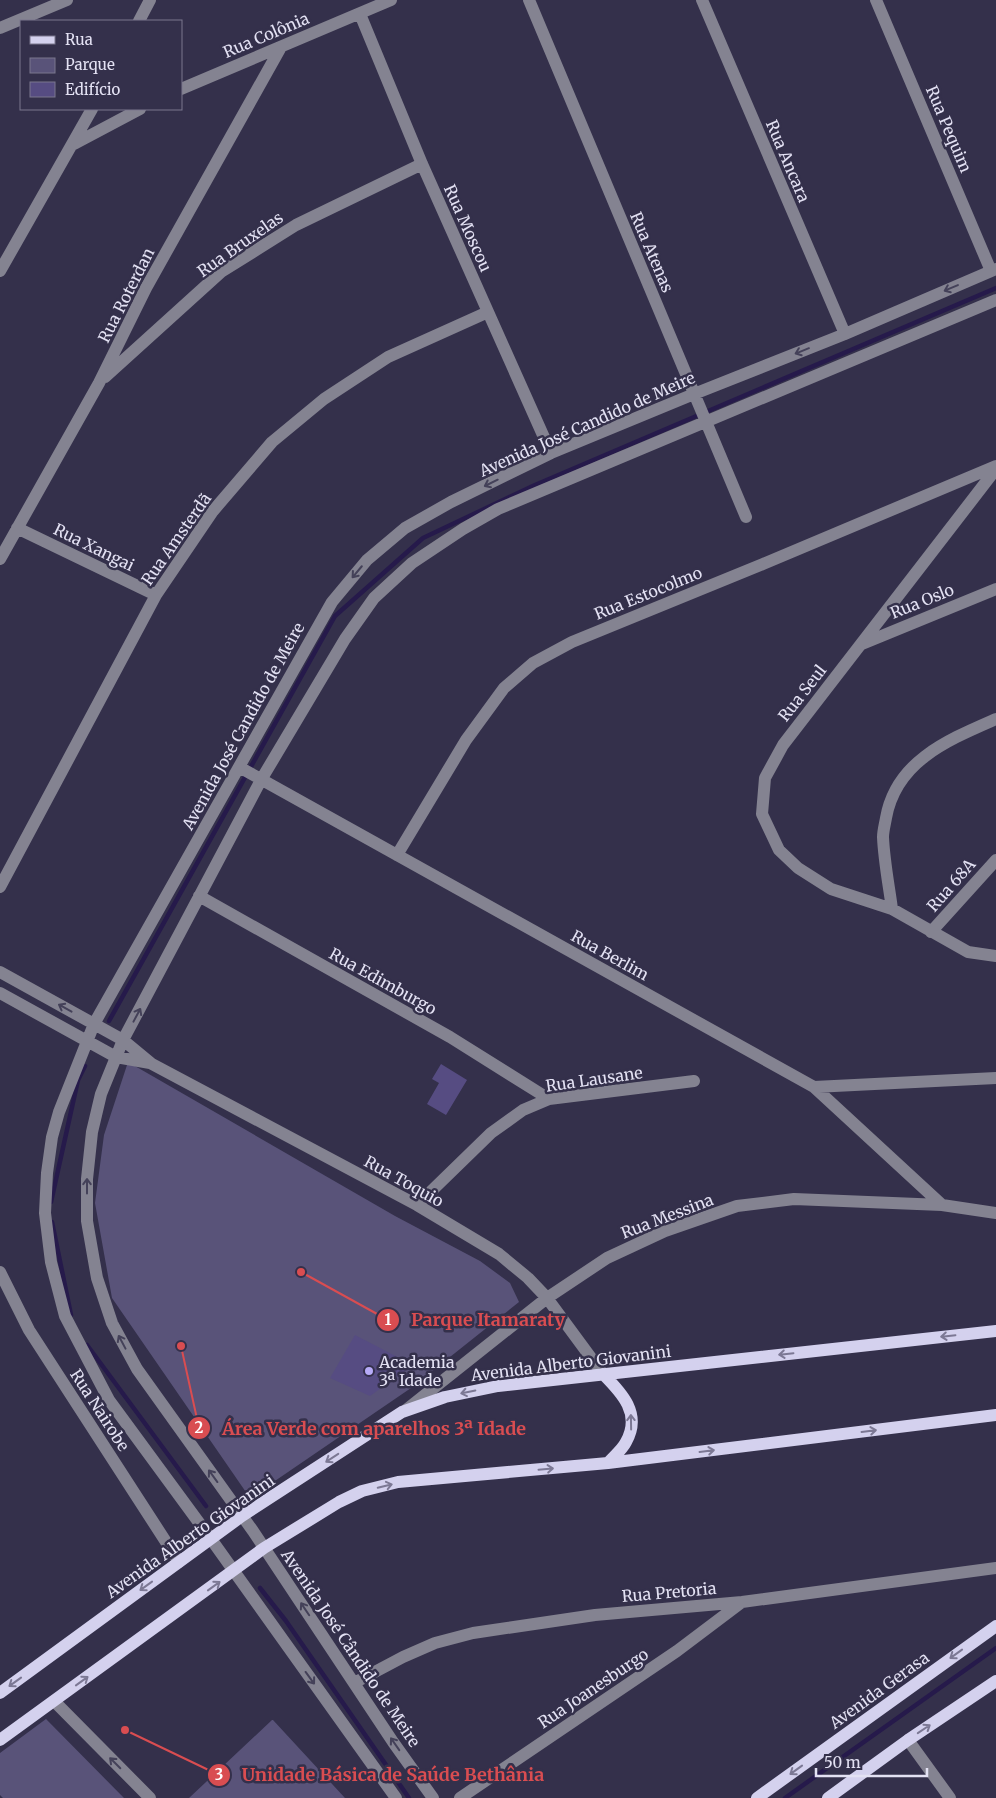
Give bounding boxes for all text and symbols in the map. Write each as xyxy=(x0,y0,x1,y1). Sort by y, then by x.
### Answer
street label: Rua Colônia xyxy=(220,8,312,62)
legend xyxy=(20,20,182,110)
text: Rua xyxy=(65,30,93,49)
text: Parque xyxy=(65,55,115,74)
text: Edifício xyxy=(65,80,121,99)
street label: Rua Pequim xyxy=(922,83,976,176)
street label: Rua Ancara xyxy=(762,117,814,206)
street label: Rua Moscou xyxy=(440,181,496,275)
street label: Rua Bruxelas xyxy=(193,207,287,281)
street label: Rua Atenas xyxy=(626,209,678,295)
street label: Rua Roterdan xyxy=(94,244,159,346)
one-way arrow xyxy=(944,284,959,294)
one-way arrow xyxy=(795,347,810,357)
street label: Avenida José Candido de Meire xyxy=(475,367,698,481)
one-way arrow xyxy=(484,479,499,488)
street label: Rua Amsterdã xyxy=(137,489,215,589)
street label: Rua Xangai xyxy=(50,519,138,575)
street label: Rua Estocolmo xyxy=(591,562,705,624)
one-way arrow xyxy=(351,566,363,579)
street label: Rua Oslo xyxy=(887,579,957,623)
street label: Avenida José Candido de Meire xyxy=(177,619,308,834)
street label: Rua Seul xyxy=(774,661,830,725)
street label: Rua 68A xyxy=(923,854,980,916)
street label: Rua Berlim xyxy=(568,926,652,985)
street label: Rua Edimburgo xyxy=(326,943,440,1019)
one-way arrow xyxy=(58,1003,73,1013)
one-way arrow xyxy=(132,1008,142,1022)
street label: Rua Lausane xyxy=(544,1062,644,1096)
street label: Rua Toquio xyxy=(361,1151,447,1211)
one-way arrow xyxy=(82,1178,92,1194)
street label: Rua Messina xyxy=(618,1189,716,1243)
callout: Parque Itamaraty xyxy=(376,1304,575,1337)
text: Parque Itamaraty xyxy=(411,1308,565,1331)
text: 1 xyxy=(385,1310,392,1329)
one-way arrow xyxy=(940,1331,956,1341)
one-way arrow xyxy=(117,1335,127,1350)
street label: Avenida Alberto Giovanini xyxy=(469,1341,672,1385)
one-way arrow xyxy=(778,1349,794,1359)
place label: Academia 3ª Idade xyxy=(378,1352,455,1390)
street label: Rua Nairobe xyxy=(66,1365,134,1455)
marker: Academia 3ª Idade xyxy=(363,1365,375,1377)
one-way arrow xyxy=(461,1388,477,1397)
callout: Área Verde com aparelhos 3ª Idade xyxy=(187,1412,536,1445)
one-way arrow xyxy=(626,1414,636,1430)
text: Área Verde com aparelhos 3ª Idade xyxy=(221,1417,526,1440)
text: 2 xyxy=(195,1418,204,1437)
one-way arrow xyxy=(860,1426,876,1436)
one-way arrow xyxy=(699,1446,715,1456)
one-way arrow xyxy=(325,1452,339,1463)
one-way arrow xyxy=(538,1464,554,1473)
street label: Avenida Alberto Giovanini xyxy=(101,1470,278,1602)
one-way arrow xyxy=(208,1470,219,1483)
one-way arrow xyxy=(376,1481,392,1490)
street label: Avenida José Cândido de Meire xyxy=(277,1545,425,1751)
street label: Rua Pretoria xyxy=(621,1578,718,1606)
one-way arrow xyxy=(207,1580,220,1591)
one-way arrow xyxy=(139,1581,153,1591)
one-way arrow xyxy=(300,1602,310,1616)
street label: Rua Joanesburgo xyxy=(534,1644,652,1732)
street label: Avenida Gerasa xyxy=(825,1647,933,1733)
one-way arrow xyxy=(950,1649,964,1659)
one-way arrow xyxy=(305,1671,315,1685)
one-way arrow xyxy=(75,1676,89,1686)
one-way arrow xyxy=(8,1677,22,1687)
one-way arrow xyxy=(917,1724,931,1734)
one-way arrow xyxy=(390,1737,400,1751)
scale bar xyxy=(816,1746,927,1778)
text: 50 m xyxy=(824,1753,861,1772)
one-way arrow xyxy=(110,1758,122,1770)
callout: Unidade Básica de Saúde Bethânia xyxy=(207,1758,554,1791)
text: Unidade Básica de Saúde Bethânia xyxy=(242,1763,544,1786)
text: 3 xyxy=(215,1765,223,1784)
one-way arrow xyxy=(789,1765,803,1775)

